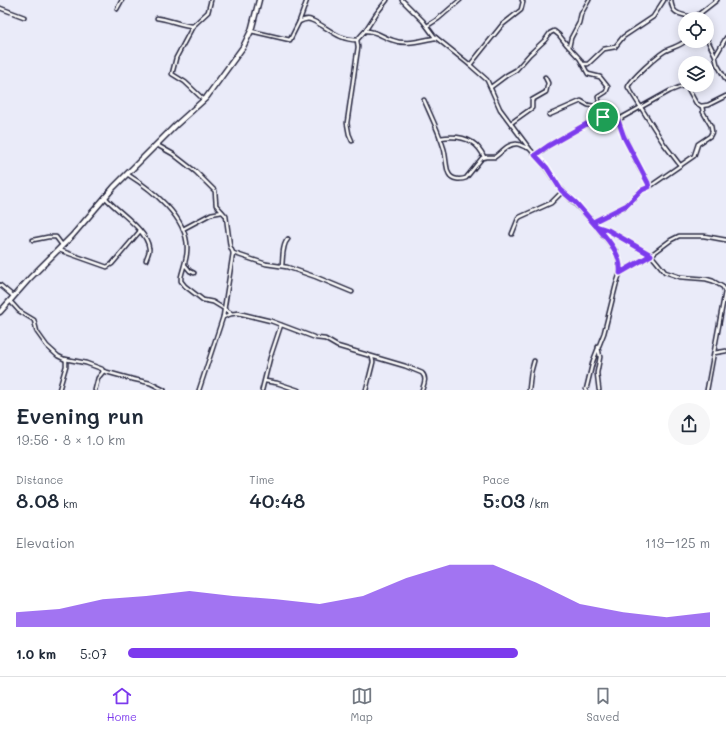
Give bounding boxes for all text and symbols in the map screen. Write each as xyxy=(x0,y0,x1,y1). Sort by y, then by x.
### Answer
map controls xyxy=(678,12,714,92)
button: locate xyxy=(678,12,714,48)
button: layers xyxy=(678,56,714,92)
pin xyxy=(586,100,620,134)
icon: arrive xyxy=(592,106,614,128)
text: Evening run xyxy=(16,401,144,430)
button: share xyxy=(668,403,710,445)
text: 19:56 · 8 × 1.0 km xyxy=(16,431,125,448)
text: Distance xyxy=(16,472,63,487)
text: Time xyxy=(249,472,274,487)
text: Pace xyxy=(483,472,510,487)
text: 8.08 xyxy=(16,487,59,513)
text: 40:48 xyxy=(249,487,305,513)
text: 5:03 xyxy=(483,487,525,513)
text: km xyxy=(59,496,78,511)
text: /km xyxy=(525,496,549,511)
text: Elevation xyxy=(16,534,74,551)
text: 113–125 m xyxy=(645,534,710,551)
text: 1.0 km xyxy=(16,645,56,662)
text: 5:07 xyxy=(80,645,107,662)
tab: Home xyxy=(107,685,137,724)
tab: Map xyxy=(350,685,373,724)
tab: Saved xyxy=(587,685,619,724)

